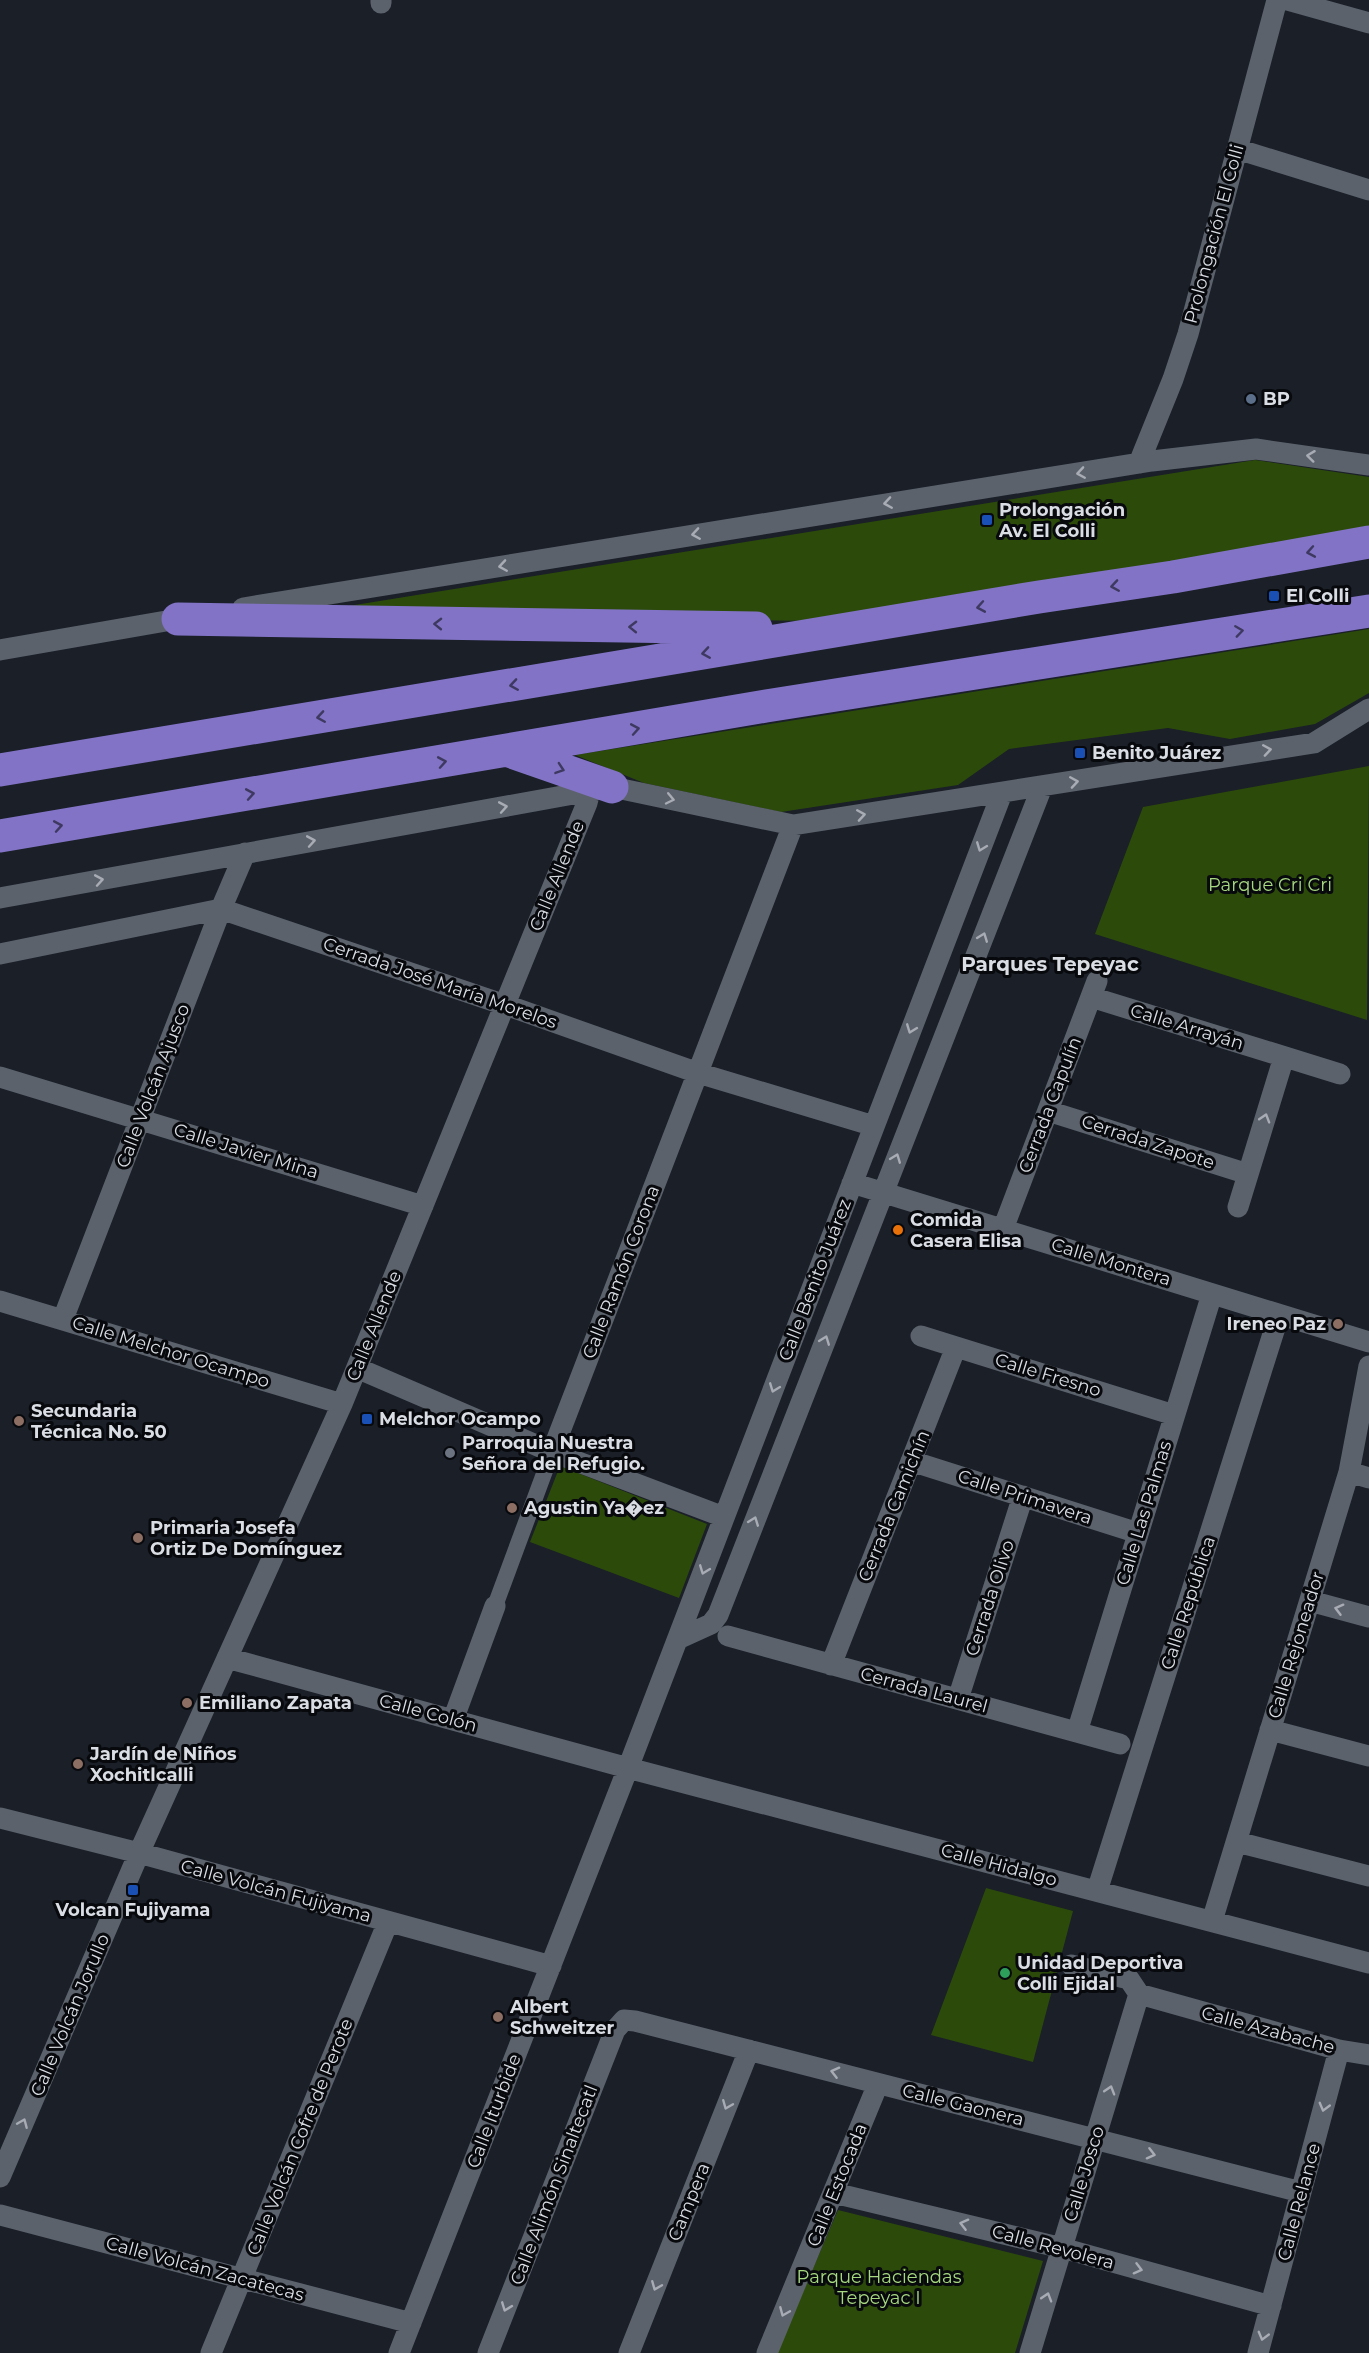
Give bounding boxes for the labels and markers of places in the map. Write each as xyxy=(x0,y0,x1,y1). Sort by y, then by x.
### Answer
place label: BP xyxy=(1263,388,1290,410)
marker: BP xyxy=(1244,392,1258,406)
place label: Prolongación Av. El Colli xyxy=(998,499,1125,542)
marker: Prolongación Av. El Colli xyxy=(980,513,994,527)
place label: El Colli xyxy=(1286,585,1349,607)
marker: El Colli xyxy=(1267,589,1281,603)
place label: Benito Juárez xyxy=(1092,742,1222,764)
marker: Benito Juárez xyxy=(1073,746,1087,760)
place label: Comida Casera Elisa xyxy=(910,1209,1022,1252)
marker: Comida Casera Elisa xyxy=(891,1223,905,1237)
place label: Ireneo Paz xyxy=(1227,1313,1326,1335)
marker: Ireneo Paz xyxy=(1331,1317,1345,1331)
place label: Secundaria Técnica No. 50 xyxy=(31,1400,167,1443)
place label: Melchor Ocampo xyxy=(379,1408,541,1430)
marker: Melchor Ocampo xyxy=(360,1412,374,1426)
marker: Secundaria Técnica No. 50 xyxy=(12,1414,26,1428)
place label: Parroquia Nuestra Señora del Refugio. xyxy=(462,1432,645,1475)
marker: Parroquia Nuestra Señora del Refugio. xyxy=(443,1446,457,1460)
place label: Agustin Ya�ez xyxy=(523,1497,664,1519)
marker: Agustin Ya�ez xyxy=(505,1501,519,1515)
place label: Primaria Josefa Ortiz De Domínguez xyxy=(150,1517,342,1560)
marker: Primaria Josefa Ortiz De Domínguez xyxy=(131,1531,145,1545)
place label: Emiliano Zapata xyxy=(199,1692,352,1714)
marker: Emiliano Zapata xyxy=(180,1696,194,1710)
place label: Jardín de Niños Xochitlcalli xyxy=(89,1743,237,1786)
marker: Jardín de Niños Xochitlcalli xyxy=(71,1757,85,1771)
marker: Volcan Fujiyama xyxy=(126,1883,140,1897)
place label: Volcan Fujiyama xyxy=(55,1899,210,1921)
place label: Unidad Deportiva Colli Ejidal xyxy=(1017,1952,1183,1995)
marker: Unidad Deportiva Colli Ejidal xyxy=(998,1966,1012,1980)
place label: Albert Schweitzer xyxy=(509,1996,615,2039)
marker: Albert Schweitzer xyxy=(491,2010,505,2024)

